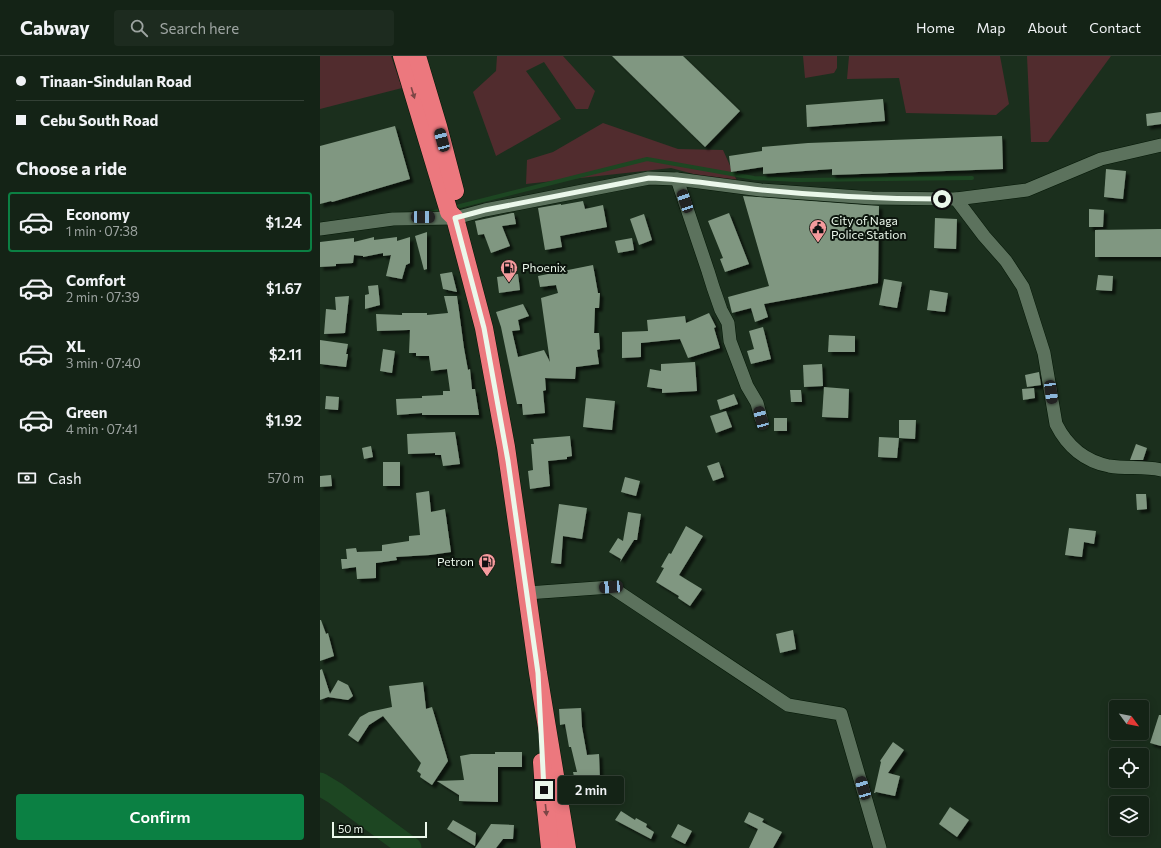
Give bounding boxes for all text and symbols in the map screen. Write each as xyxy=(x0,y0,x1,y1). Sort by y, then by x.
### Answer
search box xyxy=(114,10,394,46)
text: Cabway xyxy=(20,16,90,39)
icon: search xyxy=(128,17,150,39)
text: Search here xyxy=(160,19,239,37)
text: Home xyxy=(916,19,955,36)
text: Map xyxy=(977,19,1005,36)
text: About xyxy=(1027,19,1067,36)
text: Contact xyxy=(1089,19,1141,36)
text: Tinaan-Sindulan Road xyxy=(40,72,192,90)
one-way arrow xyxy=(410,88,416,100)
text: Cebu South Road xyxy=(40,111,158,129)
car xyxy=(433,127,451,153)
text: Choose a ride xyxy=(16,157,127,179)
car xyxy=(675,188,695,214)
route start xyxy=(933,190,951,208)
icon: car xyxy=(18,204,54,240)
text: Economy xyxy=(66,205,130,223)
car xyxy=(411,211,435,223)
text: $1.24 xyxy=(266,213,302,231)
place label: City of Naga Police Station xyxy=(831,213,906,241)
public building icon: City of Naga Police Station xyxy=(808,218,828,243)
text: 1 min · 07:38 xyxy=(66,223,138,239)
fuel station icon: Phoenix xyxy=(499,258,519,283)
place label: Phoenix xyxy=(522,260,567,274)
icon: car xyxy=(18,270,54,306)
text: Comfort xyxy=(66,271,126,289)
text: $1.67 xyxy=(266,279,302,297)
text: 2 min · 07:39 xyxy=(66,289,140,305)
icon: car xyxy=(18,336,54,372)
text: XL xyxy=(66,337,85,355)
text: $2.11 xyxy=(269,345,302,363)
text: 3 min · 07:40 xyxy=(66,355,141,371)
car xyxy=(1043,379,1059,405)
icon: car xyxy=(18,402,54,438)
text: Green xyxy=(66,403,107,421)
car xyxy=(752,405,770,431)
text: $1.92 xyxy=(266,411,302,429)
text: 4 min · 07:41 xyxy=(66,421,138,437)
icon: cash xyxy=(16,467,38,489)
text: Cash xyxy=(48,469,82,487)
text: 570 m xyxy=(267,470,304,486)
fuel station icon: Petron xyxy=(477,552,497,577)
place label: Petron xyxy=(437,554,474,568)
car xyxy=(599,580,623,594)
north arrow xyxy=(1109,700,1149,740)
map controls xyxy=(1109,700,1149,836)
button: locate xyxy=(1109,748,1149,788)
car xyxy=(854,775,872,801)
callout: 2 min xyxy=(558,776,624,804)
route end xyxy=(535,781,553,799)
text: 2 min xyxy=(575,782,607,798)
button: Confirm xyxy=(16,794,304,840)
button: layers xyxy=(1109,796,1149,836)
one-way arrow xyxy=(543,804,549,816)
scale bar xyxy=(332,820,427,839)
text: 50 m xyxy=(338,822,363,835)

